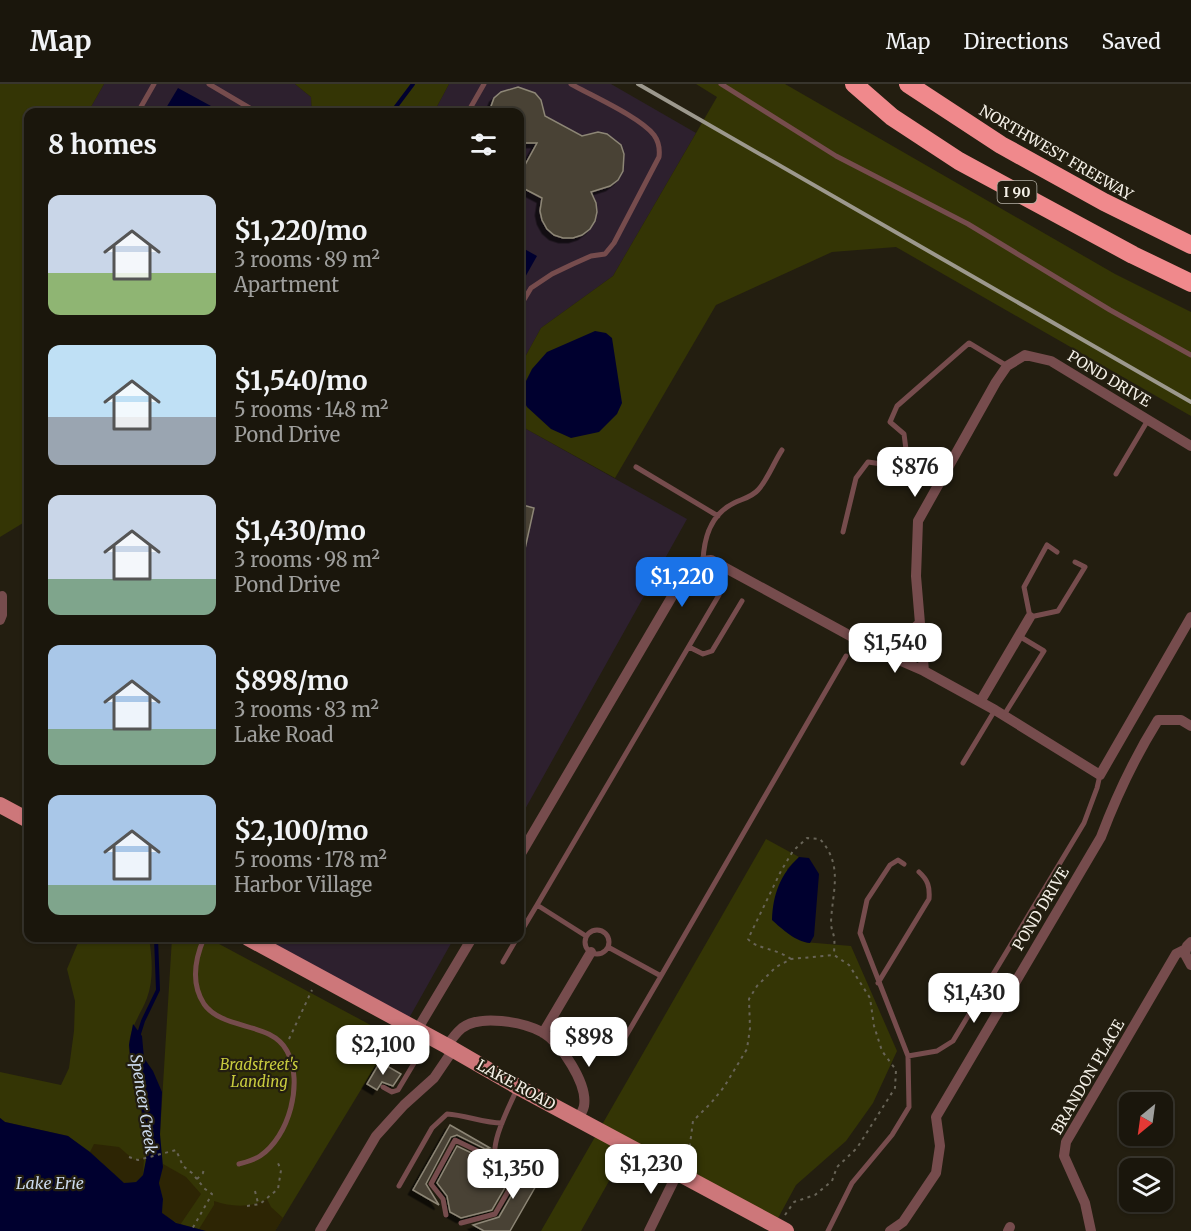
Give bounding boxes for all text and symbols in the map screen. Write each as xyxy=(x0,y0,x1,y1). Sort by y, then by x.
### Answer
text: Map xyxy=(30,23,92,59)
text: Map xyxy=(886,28,930,55)
text: Directions xyxy=(963,28,1068,55)
text: Saved xyxy=(1101,28,1161,55)
street label: NORTHWEST FREEWAY xyxy=(976,101,1137,205)
text: 8 homes xyxy=(48,128,157,161)
icon: filters xyxy=(467,128,500,161)
road number: I 90 xyxy=(998,181,1036,203)
text: $1,220/mo xyxy=(234,214,367,247)
icon: home xyxy=(96,219,168,291)
text: 3 rooms · 89 m² xyxy=(234,247,380,272)
text: Apartment xyxy=(234,272,339,297)
street label: POND DRIVE xyxy=(1064,346,1155,411)
text: $1,540/mo xyxy=(234,364,367,397)
icon: home xyxy=(96,369,168,441)
text: 5 rooms · 148 m² xyxy=(234,397,388,422)
text: Pond Drive xyxy=(234,422,340,447)
pin: $876 xyxy=(879,447,951,498)
text: $876 xyxy=(891,454,939,479)
text: $1,430/mo xyxy=(234,514,366,547)
icon: home xyxy=(96,519,168,591)
text: 3 rooms · 98 m² xyxy=(234,547,380,572)
pin: $1,220 xyxy=(633,557,731,608)
text: $1,220 xyxy=(650,564,714,589)
text: Pond Drive xyxy=(234,572,340,597)
pin: $1,540 xyxy=(846,623,944,674)
text: $1,540 xyxy=(863,630,927,655)
text: $898/mo xyxy=(234,664,348,697)
icon: home xyxy=(96,669,168,741)
text: 3 rooms · 83 m² xyxy=(234,697,379,722)
text: Lake Road xyxy=(234,722,334,747)
text: $2,100/mo xyxy=(234,814,368,847)
icon: home xyxy=(96,819,168,891)
text: 5 rooms · 178 m² xyxy=(234,847,387,872)
street label: POND DRIVE xyxy=(1008,863,1073,954)
text: Harbor Village xyxy=(234,872,372,897)
pin: $1,430 xyxy=(925,973,1023,1024)
text: $1,430 xyxy=(942,980,1006,1005)
street label: BRANDON PLACE xyxy=(1047,1016,1128,1138)
pin: $898 xyxy=(553,1017,625,1068)
text: $898 xyxy=(564,1024,614,1049)
pin: $2,100 xyxy=(334,1025,432,1076)
text: $2,100 xyxy=(350,1032,416,1057)
water label: Spencer Creek xyxy=(126,1053,162,1156)
park label: Bradstreet's Landing xyxy=(220,1055,298,1091)
street label: LAKE ROAD xyxy=(474,1055,559,1114)
north arrow xyxy=(1119,1092,1173,1146)
map controls xyxy=(1119,1092,1173,1212)
pin: $1,230 xyxy=(602,1144,700,1195)
pin: $1,350 xyxy=(464,1149,562,1200)
text: $1,230 xyxy=(619,1151,683,1176)
text: $1,350 xyxy=(481,1156,545,1181)
button: layers xyxy=(1119,1158,1173,1212)
water label: Lake Erie xyxy=(16,1173,84,1193)

